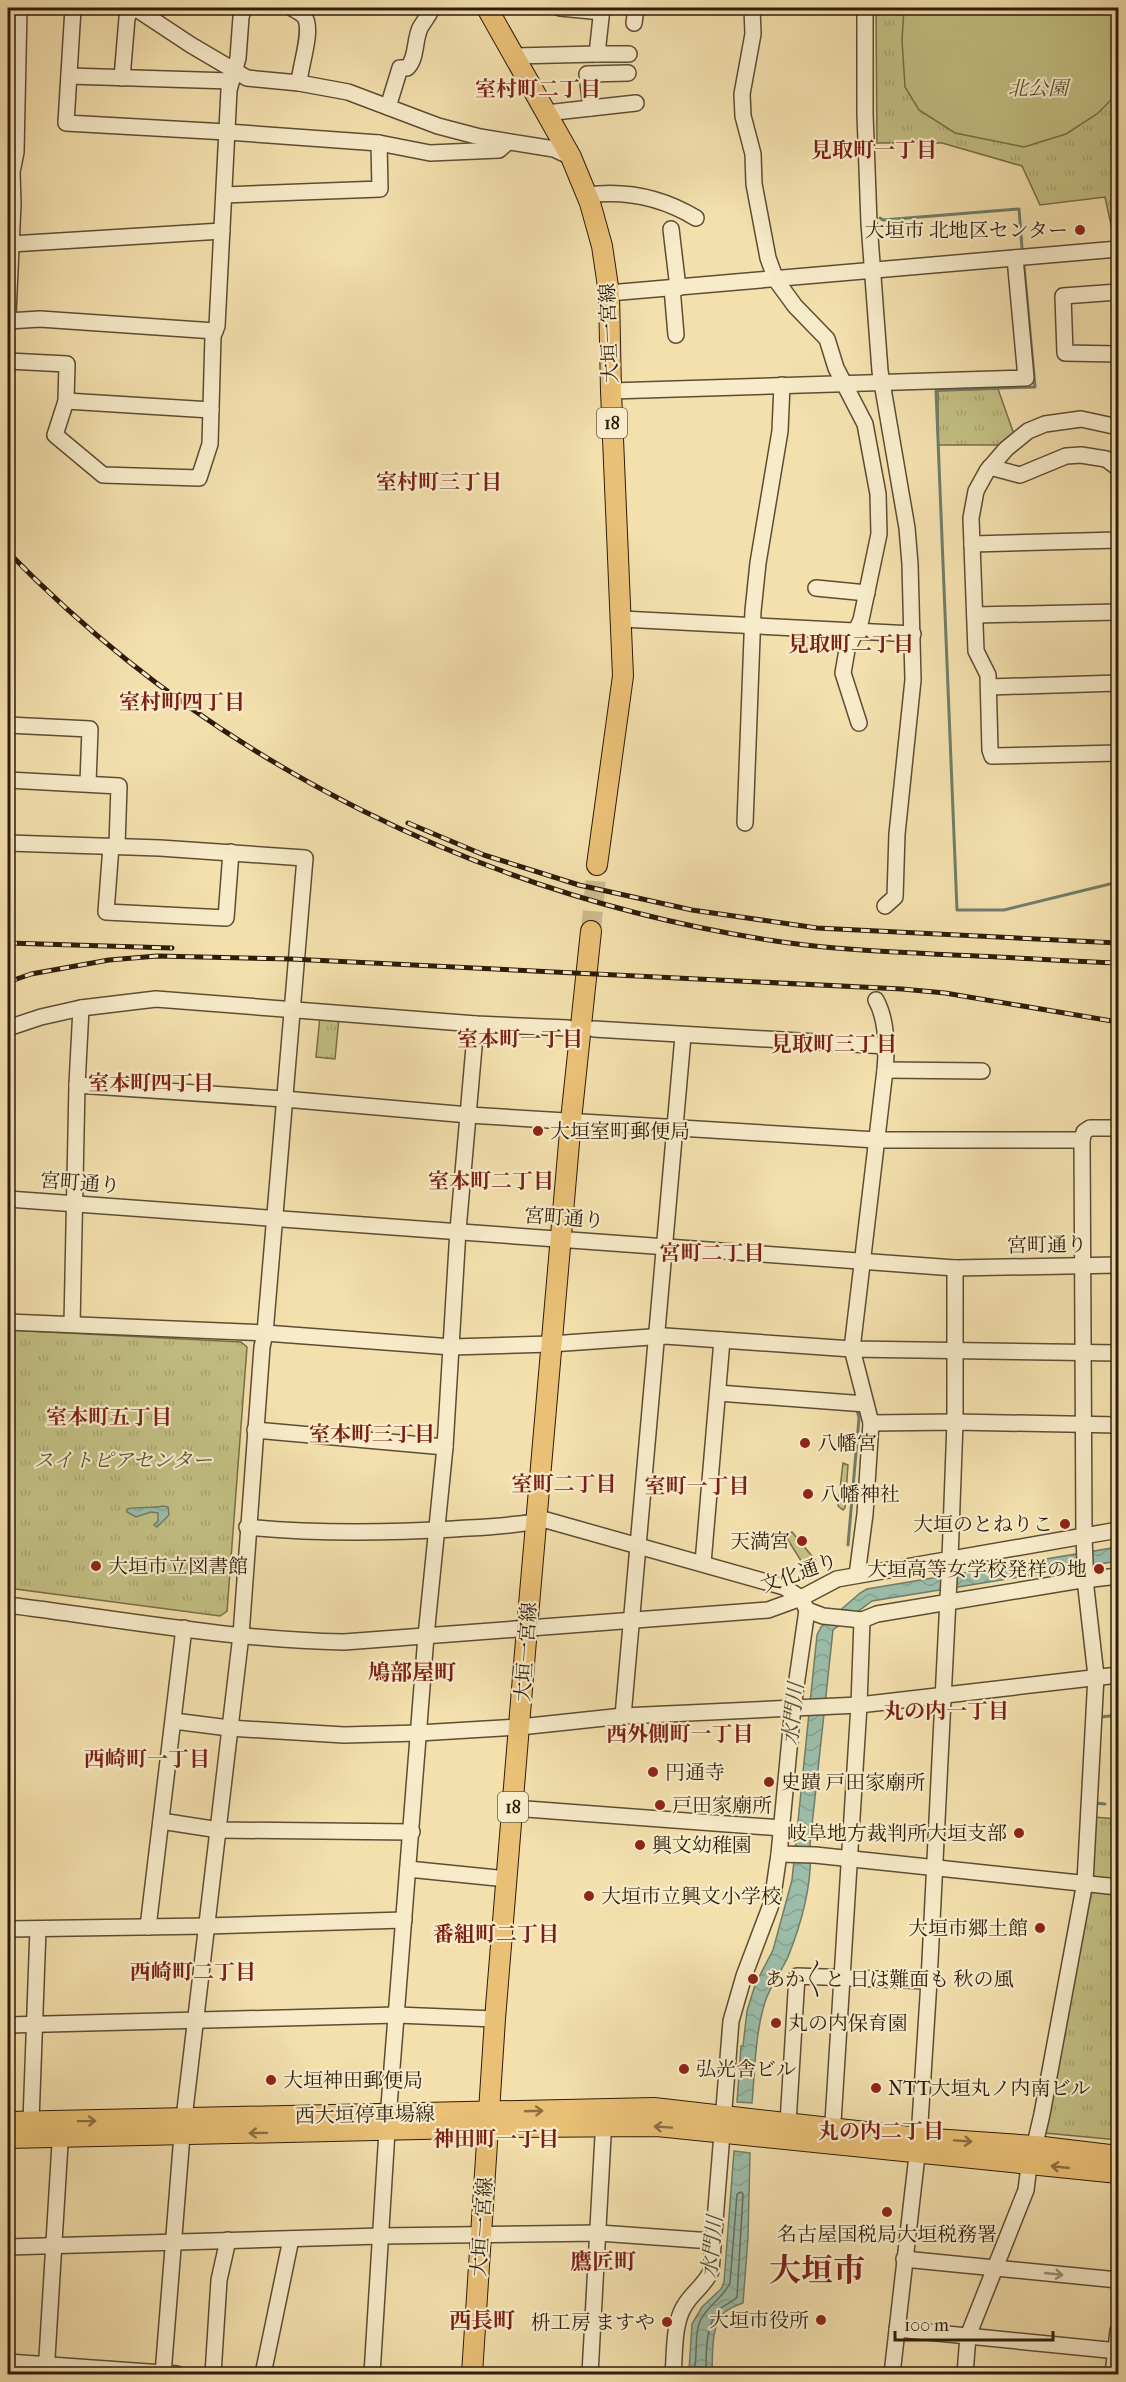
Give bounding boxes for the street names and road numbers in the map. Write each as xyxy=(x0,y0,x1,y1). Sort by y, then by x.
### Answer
street label: 大垣一宮線 xyxy=(596,283,622,383)
road number: 18 xyxy=(597,408,627,438)
street label: 宮町通り xyxy=(39,1169,121,1197)
street label: 宮町通り xyxy=(523,1204,605,1232)
street label: 宮町通り xyxy=(1007,1233,1087,1257)
street label: 文化通り xyxy=(757,1549,841,1597)
street label: 大垣一宮線 xyxy=(511,1601,541,1703)
road number: 18 xyxy=(498,1792,528,1822)
street label: 西大垣停車場線 xyxy=(295,2102,435,2128)
street label: 大垣一宮線 xyxy=(467,2176,497,2278)

